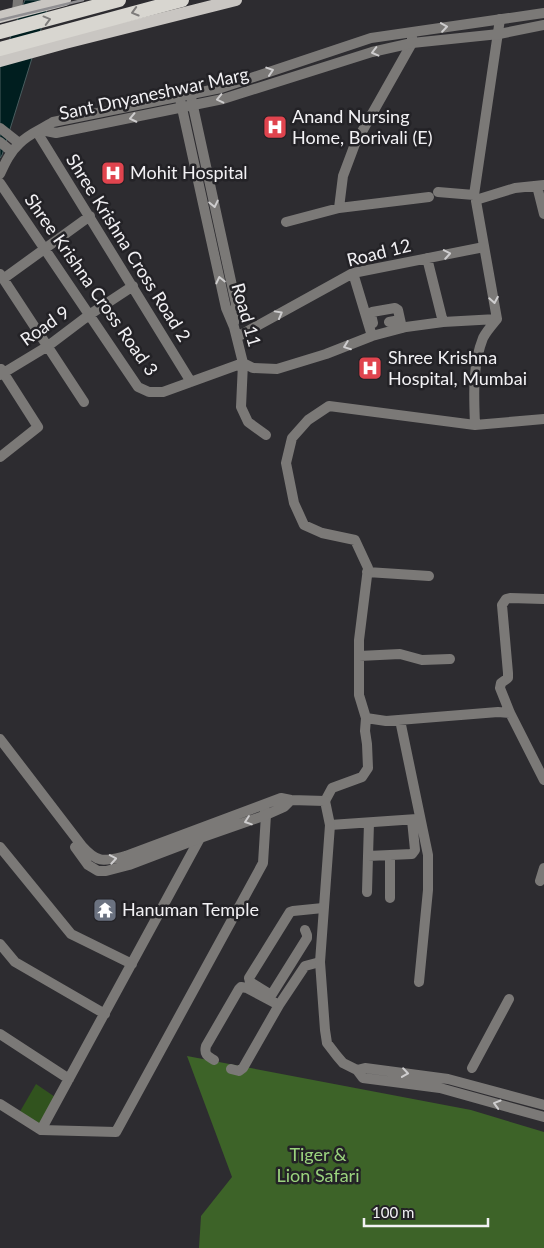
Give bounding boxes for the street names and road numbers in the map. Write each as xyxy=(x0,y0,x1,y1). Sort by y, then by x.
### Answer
street label: Sant Dnyaneshwar Marg xyxy=(57,62,251,124)
street label: Shree Krishna Cross Road 2 xyxy=(62,150,196,345)
street label: Shree Krishna Cross Road 3 xyxy=(21,189,163,380)
street label: Road 12 xyxy=(344,233,413,271)
street label: Road 11 xyxy=(227,280,267,349)
street label: Road 9 xyxy=(16,300,73,350)

